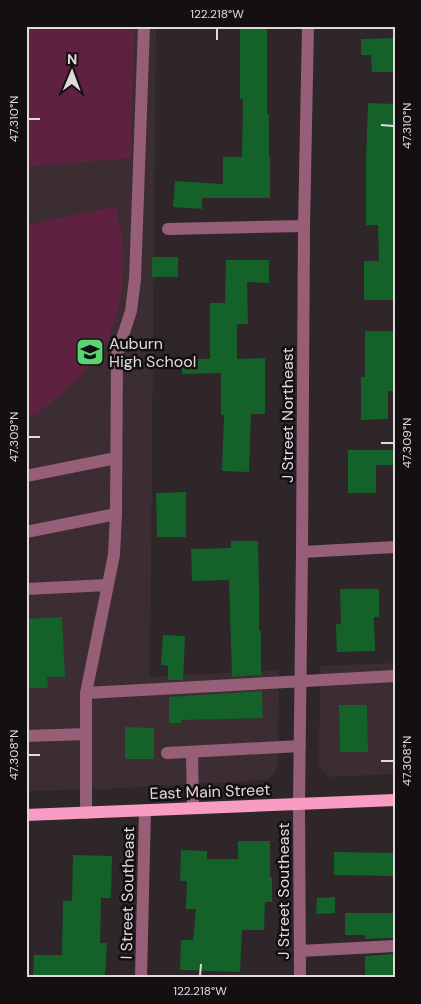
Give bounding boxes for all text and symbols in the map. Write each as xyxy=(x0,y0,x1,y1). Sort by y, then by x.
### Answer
text: 122.218°W xyxy=(190,6,244,22)
north arrow xyxy=(48,48,98,98)
text: N xyxy=(67,50,77,68)
text: 47.310°N xyxy=(6,96,22,142)
text: 47.310°N xyxy=(399,103,415,149)
place label: Auburn High School xyxy=(109,333,196,372)
school or university icon: Auburn High School xyxy=(75,337,105,367)
street label: J Street Northeast xyxy=(277,347,298,483)
text: 47.309°N xyxy=(6,412,22,462)
text: 47.309°N xyxy=(399,418,415,468)
text: 47.308°N xyxy=(6,730,22,780)
text: 47.308°N xyxy=(399,736,415,786)
street label: East Main Street xyxy=(149,779,271,804)
street label: J Street Southeast xyxy=(273,822,294,960)
street label: I Street Southeast xyxy=(116,826,139,960)
text: 122.218°W xyxy=(173,983,227,999)

